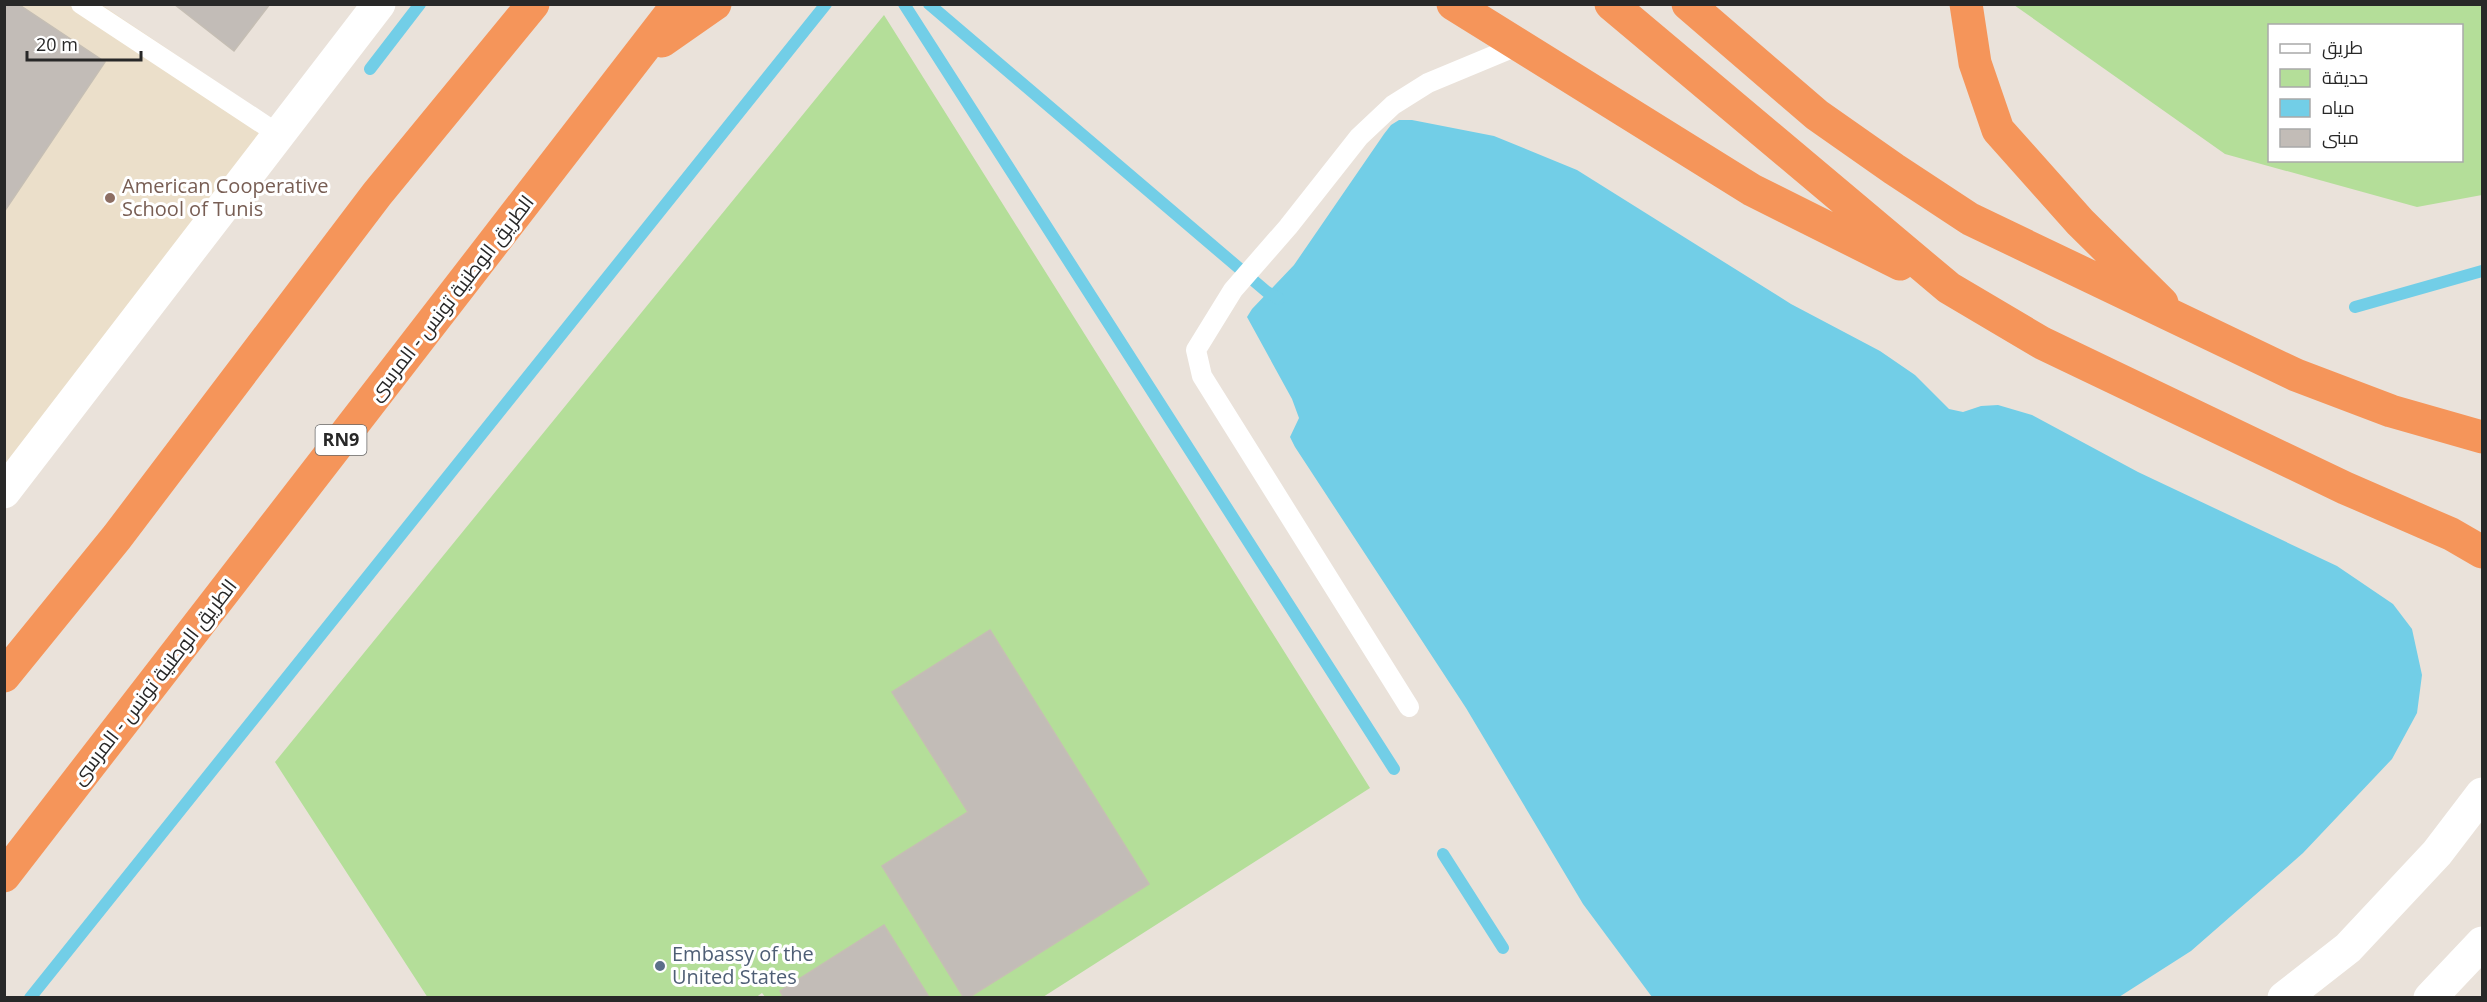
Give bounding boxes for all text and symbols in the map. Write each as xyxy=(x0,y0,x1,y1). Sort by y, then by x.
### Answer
scale bar xyxy=(27,24,141,62)
legend xyxy=(2268,24,2463,162)
text: 20 m xyxy=(36,32,78,56)
text: طريق xyxy=(2322,35,2363,60)
text: حديقة xyxy=(2322,65,2368,89)
text: مياه xyxy=(2322,95,2355,119)
text: مبنى xyxy=(2322,125,2359,149)
place label: American Cooperative School of Tunis xyxy=(122,172,329,222)
street label: الطريق الوطنية تونس - المرسى xyxy=(362,189,540,406)
marker: American Cooperative School of Tunis xyxy=(103,191,117,205)
road number: RN9 xyxy=(316,425,366,455)
street label: الطريق الوطنية تونس - المرسى xyxy=(65,573,243,790)
place label: Embassy of the United States xyxy=(672,940,814,990)
marker: Embassy of the United States xyxy=(653,959,667,973)

